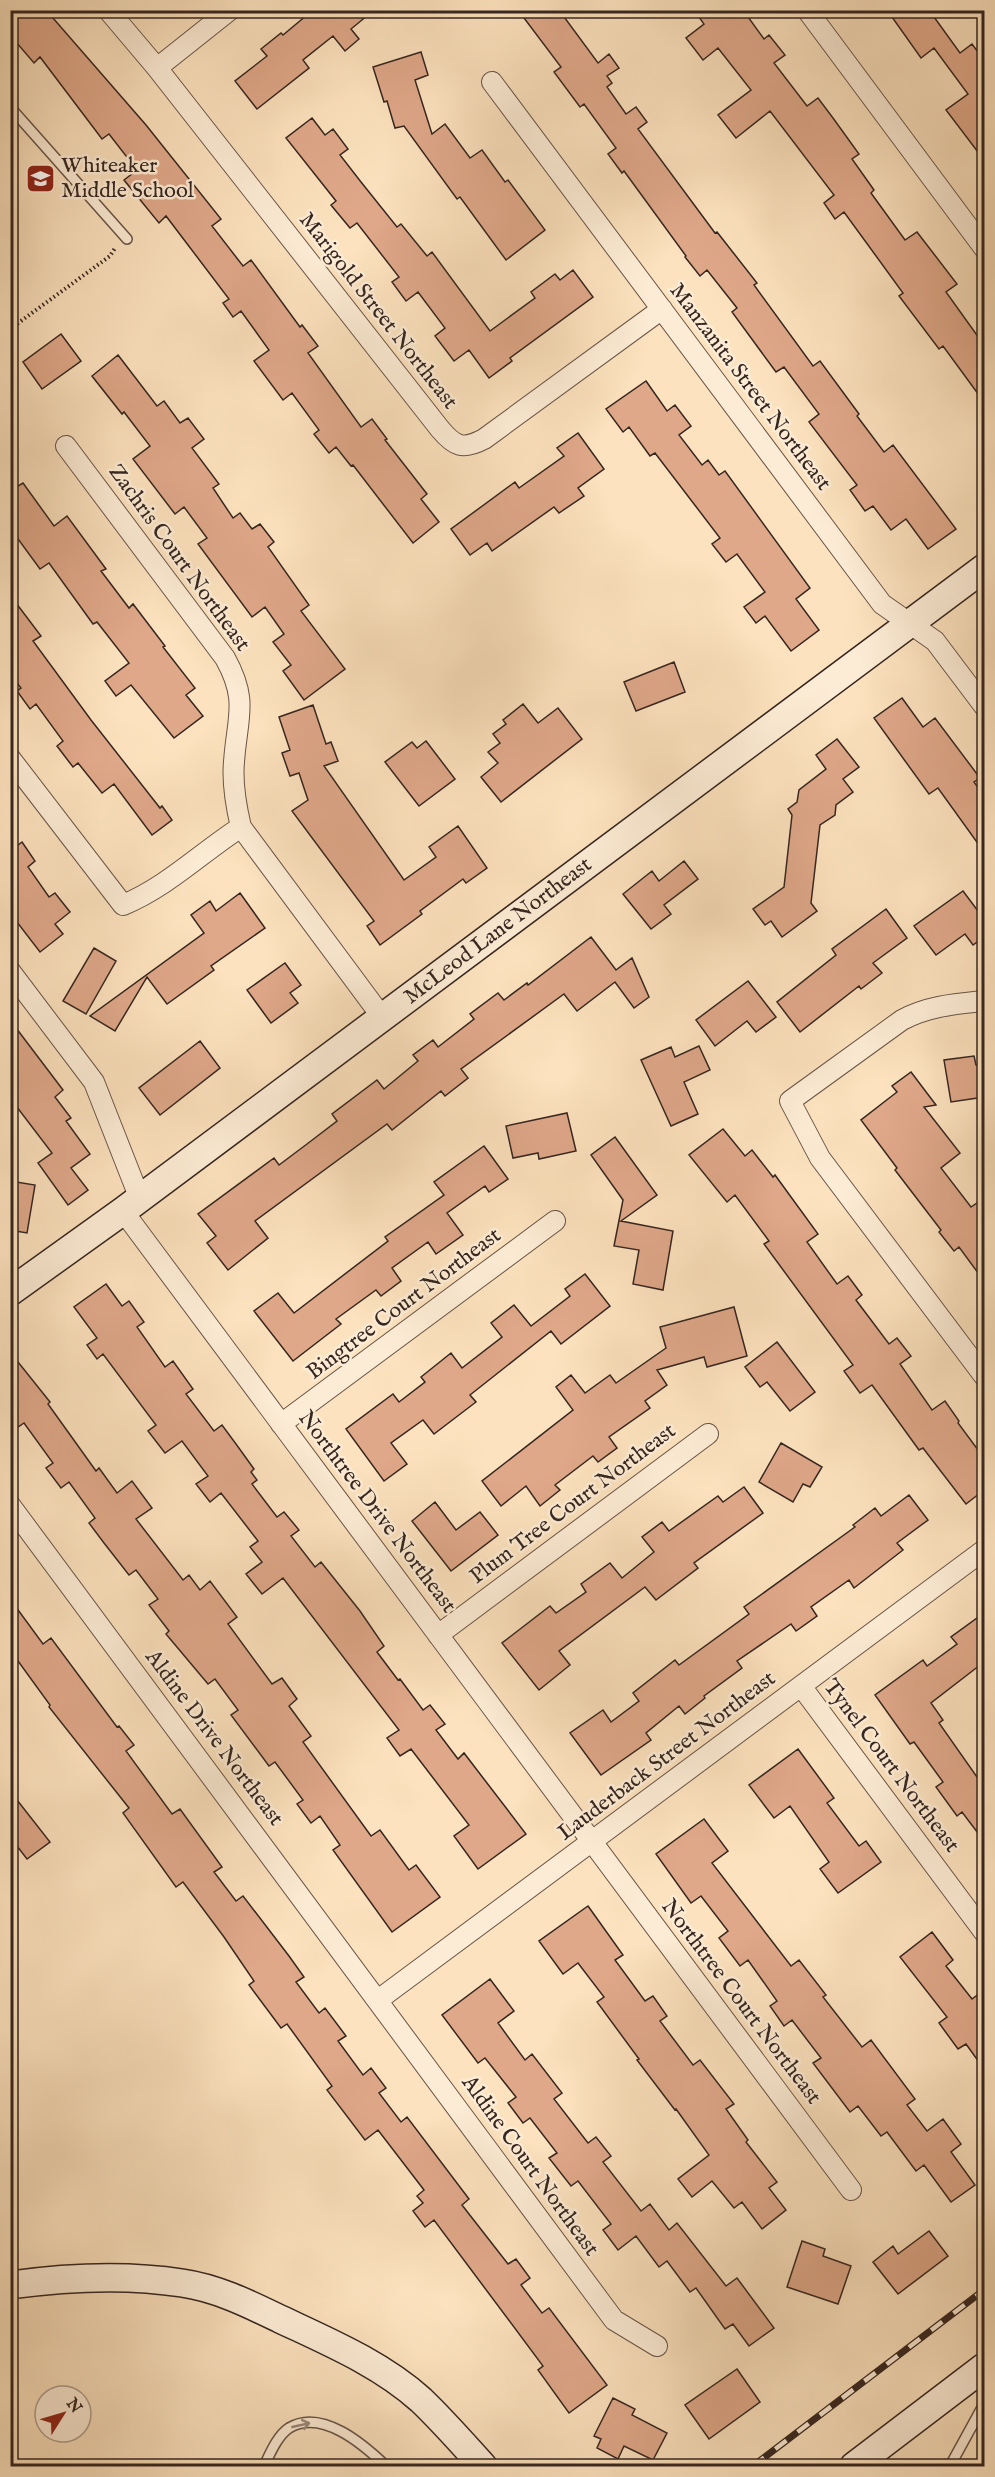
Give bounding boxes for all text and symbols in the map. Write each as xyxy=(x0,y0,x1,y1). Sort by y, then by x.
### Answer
place label: Whiteaker Middle School xyxy=(61,152,194,205)
school or university icon: Whiteaker Middle School xyxy=(24,163,56,195)
street label: Marigold Street Northeast xyxy=(292,207,464,415)
street label: Manzanita Street Northeast xyxy=(663,278,838,497)
street label: Zachris Court Northeast xyxy=(102,459,257,657)
street label: McLeod Lane Northeast xyxy=(398,851,598,1011)
street label: Bingtree Court Northeast xyxy=(301,1221,507,1386)
street label: Northtree Drive Northeast xyxy=(292,1405,463,1619)
street label: Plum Tree Court Northeast xyxy=(464,1417,682,1591)
street label: Aldine Drive Northeast xyxy=(138,1644,290,1832)
street label: Lauderback Street Northeast xyxy=(553,1665,782,1847)
street label: Tynel Court Northeast xyxy=(817,1674,966,1859)
street label: Northtree Court Northeast xyxy=(655,1894,828,2111)
street label: Aldine Court Northeast xyxy=(454,2069,605,2262)
north arrow xyxy=(33,2384,93,2444)
text: N xyxy=(61,2394,86,2418)
one-way arrow xyxy=(291,2419,310,2431)

